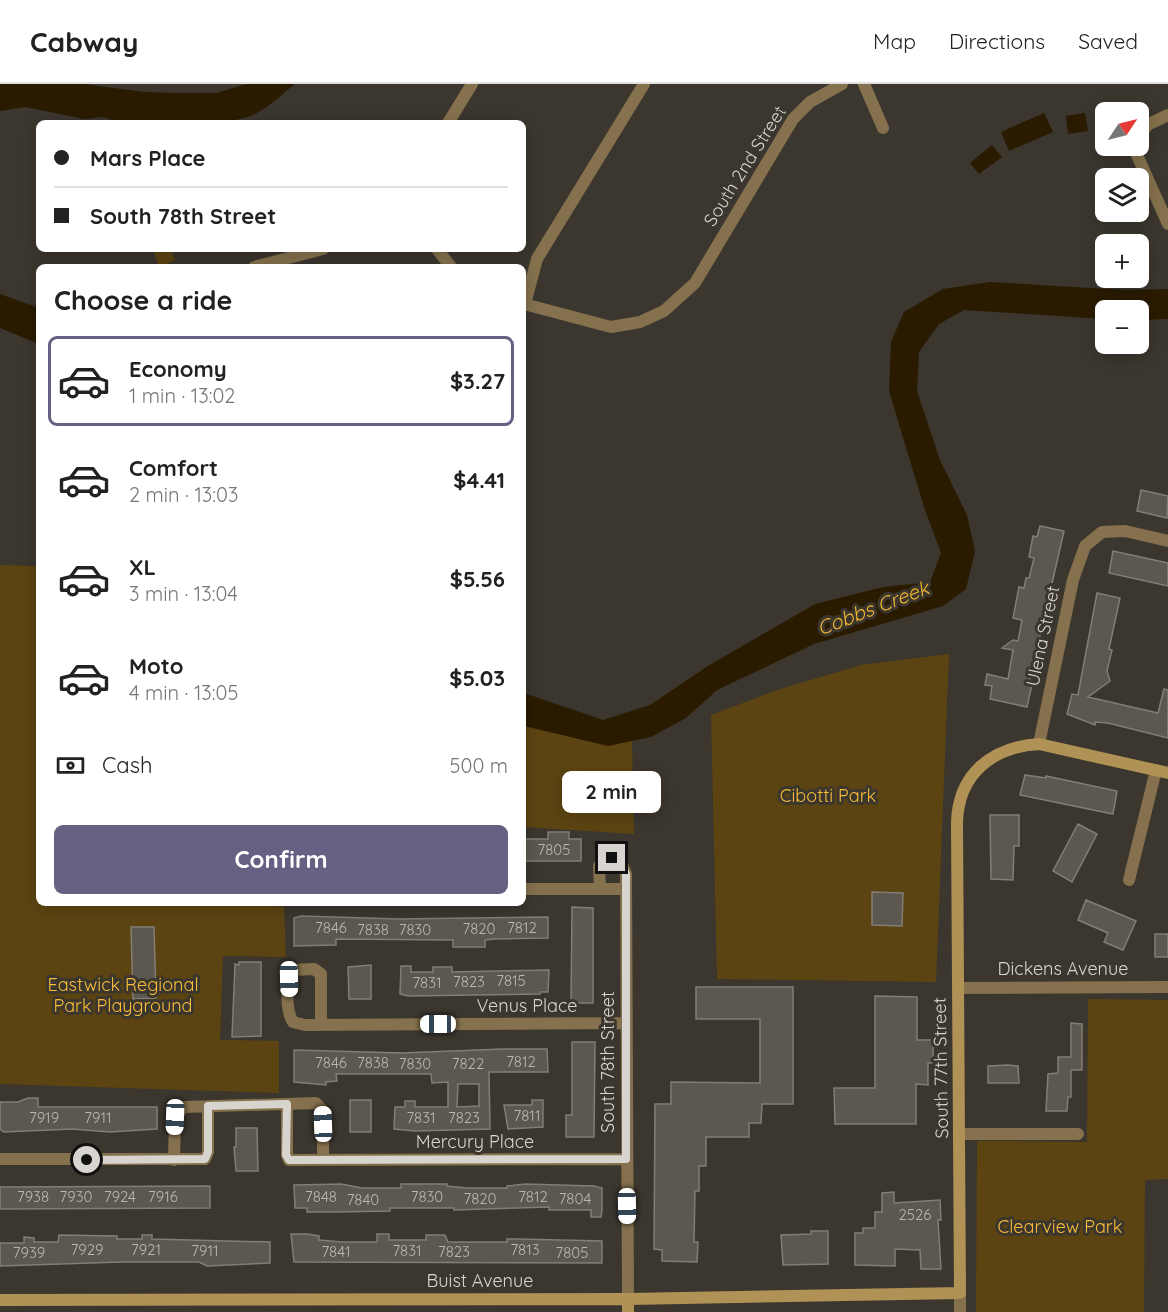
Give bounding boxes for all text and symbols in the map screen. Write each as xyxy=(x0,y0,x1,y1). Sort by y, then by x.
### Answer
text: Cabway xyxy=(30,24,138,59)
text: Map xyxy=(873,28,916,54)
text: Directions xyxy=(949,28,1045,54)
text: Saved xyxy=(1078,28,1138,54)
street label: South 2nd Street xyxy=(698,101,791,230)
north arrow xyxy=(1095,102,1149,156)
map controls xyxy=(1095,102,1149,354)
text: Mars Place xyxy=(90,144,206,172)
button: layers xyxy=(1095,168,1149,222)
text: South 78th Street xyxy=(90,202,276,230)
button: + xyxy=(1095,234,1149,288)
text: Choose a ride xyxy=(54,283,232,317)
button: − xyxy=(1095,300,1149,354)
icon: car xyxy=(57,354,111,408)
text: Economy xyxy=(129,355,227,383)
text: $3.27 xyxy=(450,367,505,395)
text: 1 min · 13:02 xyxy=(129,383,235,408)
icon: car xyxy=(57,453,111,507)
text: Comfort xyxy=(129,454,218,482)
text: $4.41 xyxy=(453,466,505,494)
text: 2 min · 13:03 xyxy=(129,482,238,507)
icon: car xyxy=(57,552,111,606)
text: XL xyxy=(129,553,156,581)
text: $5.56 xyxy=(450,565,505,593)
water label: Cobbs Creek xyxy=(813,574,934,640)
text: 3 min · 13:04 xyxy=(129,581,238,606)
street label: Ulena Street xyxy=(1021,583,1064,688)
icon: car xyxy=(57,651,111,705)
text: Moto xyxy=(129,652,183,680)
text: $5.03 xyxy=(449,664,505,692)
text: 4 min · 13:05 xyxy=(129,680,238,705)
icon: cash xyxy=(54,749,87,782)
text: Cash xyxy=(102,751,153,779)
text: 500 m xyxy=(450,753,508,778)
callout: 2 min xyxy=(562,771,662,813)
text: 2 min xyxy=(585,779,638,804)
park label: Cibotti Park xyxy=(780,784,876,807)
button: Confirm xyxy=(54,825,508,894)
house number: 7805 xyxy=(538,840,570,859)
route end xyxy=(598,844,625,871)
house number: 7846 xyxy=(315,918,347,937)
house number: 7812 xyxy=(507,918,537,937)
house number: 7820 xyxy=(462,919,496,938)
house number: 7838 xyxy=(357,920,389,939)
house number: 7830 xyxy=(399,920,431,939)
street label: Dickens Avenue xyxy=(998,957,1128,980)
car xyxy=(280,961,298,997)
house number: 7815 xyxy=(496,971,526,990)
house number: 7823 xyxy=(453,972,485,991)
park label: Eastwick Regional Park Playground xyxy=(47,973,199,1017)
house number: 7831 xyxy=(412,973,442,992)
street label: South 78th Street xyxy=(596,991,619,1133)
street label: Venus Place xyxy=(477,994,578,1017)
street label: South 77th Street xyxy=(928,997,953,1139)
car xyxy=(420,1015,456,1033)
house number: 7812 xyxy=(506,1052,536,1071)
house number: 7846 xyxy=(315,1053,347,1072)
house number: 7838 xyxy=(357,1053,389,1072)
house number: 7830 xyxy=(399,1054,431,1073)
house number: 7822 xyxy=(452,1054,484,1073)
car xyxy=(165,1099,185,1135)
car xyxy=(313,1106,333,1142)
house number: 7811 xyxy=(514,1106,540,1125)
house number: 7919 xyxy=(29,1108,59,1127)
house number: 7911 xyxy=(84,1108,112,1127)
house number: 7831 xyxy=(406,1108,436,1127)
house number: 7823 xyxy=(448,1108,480,1127)
street label: Mercury Place xyxy=(416,1130,534,1153)
route start xyxy=(73,1146,100,1173)
house number: 7938 xyxy=(17,1187,49,1206)
house number: 7930 xyxy=(60,1187,92,1206)
house number: 7924 xyxy=(104,1187,136,1206)
house number: 7916 xyxy=(148,1187,178,1206)
house number: 7848 xyxy=(305,1187,337,1206)
house number: 7830 xyxy=(411,1187,443,1206)
house number: 7812 xyxy=(518,1187,548,1206)
car xyxy=(618,1188,636,1224)
house number: 7820 xyxy=(463,1189,497,1208)
house number: 7804 xyxy=(559,1189,591,1208)
house number: 7840 xyxy=(347,1190,379,1209)
house number: 2526 xyxy=(899,1205,931,1224)
park label: Clearview Park xyxy=(998,1215,1122,1238)
house number: 7929 xyxy=(71,1240,103,1259)
house number: 7921 xyxy=(131,1240,161,1259)
house number: 7813 xyxy=(510,1240,540,1259)
house number: 7911 xyxy=(191,1241,219,1260)
house number: 7831 xyxy=(392,1241,422,1260)
house number: 7841 xyxy=(321,1242,351,1261)
house number: 7823 xyxy=(438,1242,470,1261)
house number: 7939 xyxy=(13,1243,45,1262)
house number: 7805 xyxy=(556,1243,588,1262)
street label: Buist Avenue xyxy=(427,1269,533,1292)

